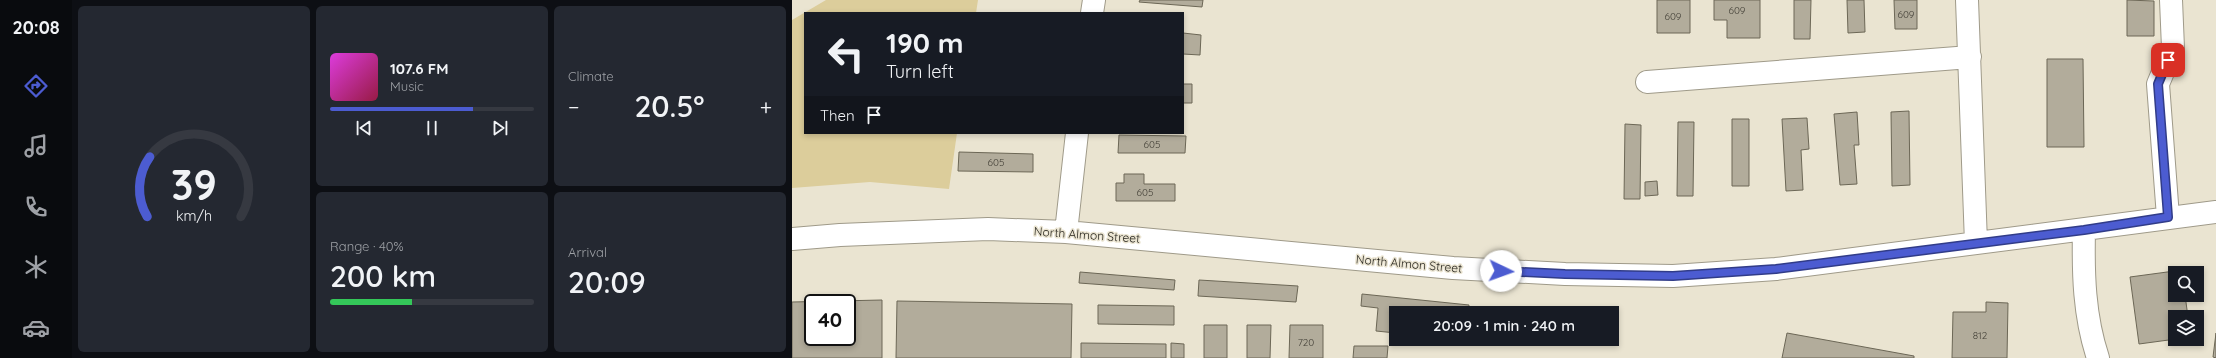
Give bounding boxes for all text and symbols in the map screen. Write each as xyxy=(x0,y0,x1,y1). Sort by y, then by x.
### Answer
house number: 609 xyxy=(1729,4,1746,17)
house number: 609 xyxy=(1898,8,1915,21)
house number: 609 xyxy=(1665,10,1682,23)
text: 20:08 xyxy=(12,16,60,39)
text: 190 m xyxy=(886,25,964,60)
icon: left xyxy=(820,28,872,80)
pin xyxy=(2151,43,2185,77)
icon: arrive xyxy=(2157,49,2179,71)
text: 107.6 FM xyxy=(390,59,449,78)
text: Turn left xyxy=(886,60,954,83)
text: Climate xyxy=(568,68,614,84)
icon: directions xyxy=(22,72,50,100)
text: Music xyxy=(390,78,424,94)
text: 20.5° xyxy=(634,87,705,125)
text: − xyxy=(568,93,579,121)
text: + xyxy=(760,93,772,121)
icon: arrive xyxy=(863,104,885,126)
text: Then xyxy=(820,106,855,125)
icon: previous xyxy=(353,117,375,139)
icon: pause xyxy=(421,117,443,139)
icon: next xyxy=(489,117,511,139)
icon: music xyxy=(22,132,50,160)
house number: 605 xyxy=(1144,138,1160,151)
house number: 605 xyxy=(988,156,1004,169)
text: 39 xyxy=(171,158,217,210)
house number: 605 xyxy=(1137,186,1153,199)
icon: phone xyxy=(22,193,50,221)
text: km/h xyxy=(176,207,212,225)
street label: North Almon Street xyxy=(1033,223,1141,246)
text: Range · 40% xyxy=(330,238,404,254)
text: Arrival xyxy=(568,244,607,260)
position arrow xyxy=(1480,250,1522,292)
street label: North Almon Street xyxy=(1355,251,1463,276)
icon: climate xyxy=(22,253,50,281)
text: 200 km xyxy=(330,257,436,295)
text: 20:09 xyxy=(568,263,646,301)
map controls xyxy=(2168,266,2204,346)
button: search xyxy=(2168,266,2204,302)
speed limit sign: 40 xyxy=(804,294,856,346)
button: layers xyxy=(2168,310,2204,346)
icon: car xyxy=(22,314,50,342)
text: 20:09 · 1 min · 240 m xyxy=(1433,316,1575,335)
house number: 812 xyxy=(1973,329,1988,342)
house number: 720 xyxy=(1298,336,1314,349)

